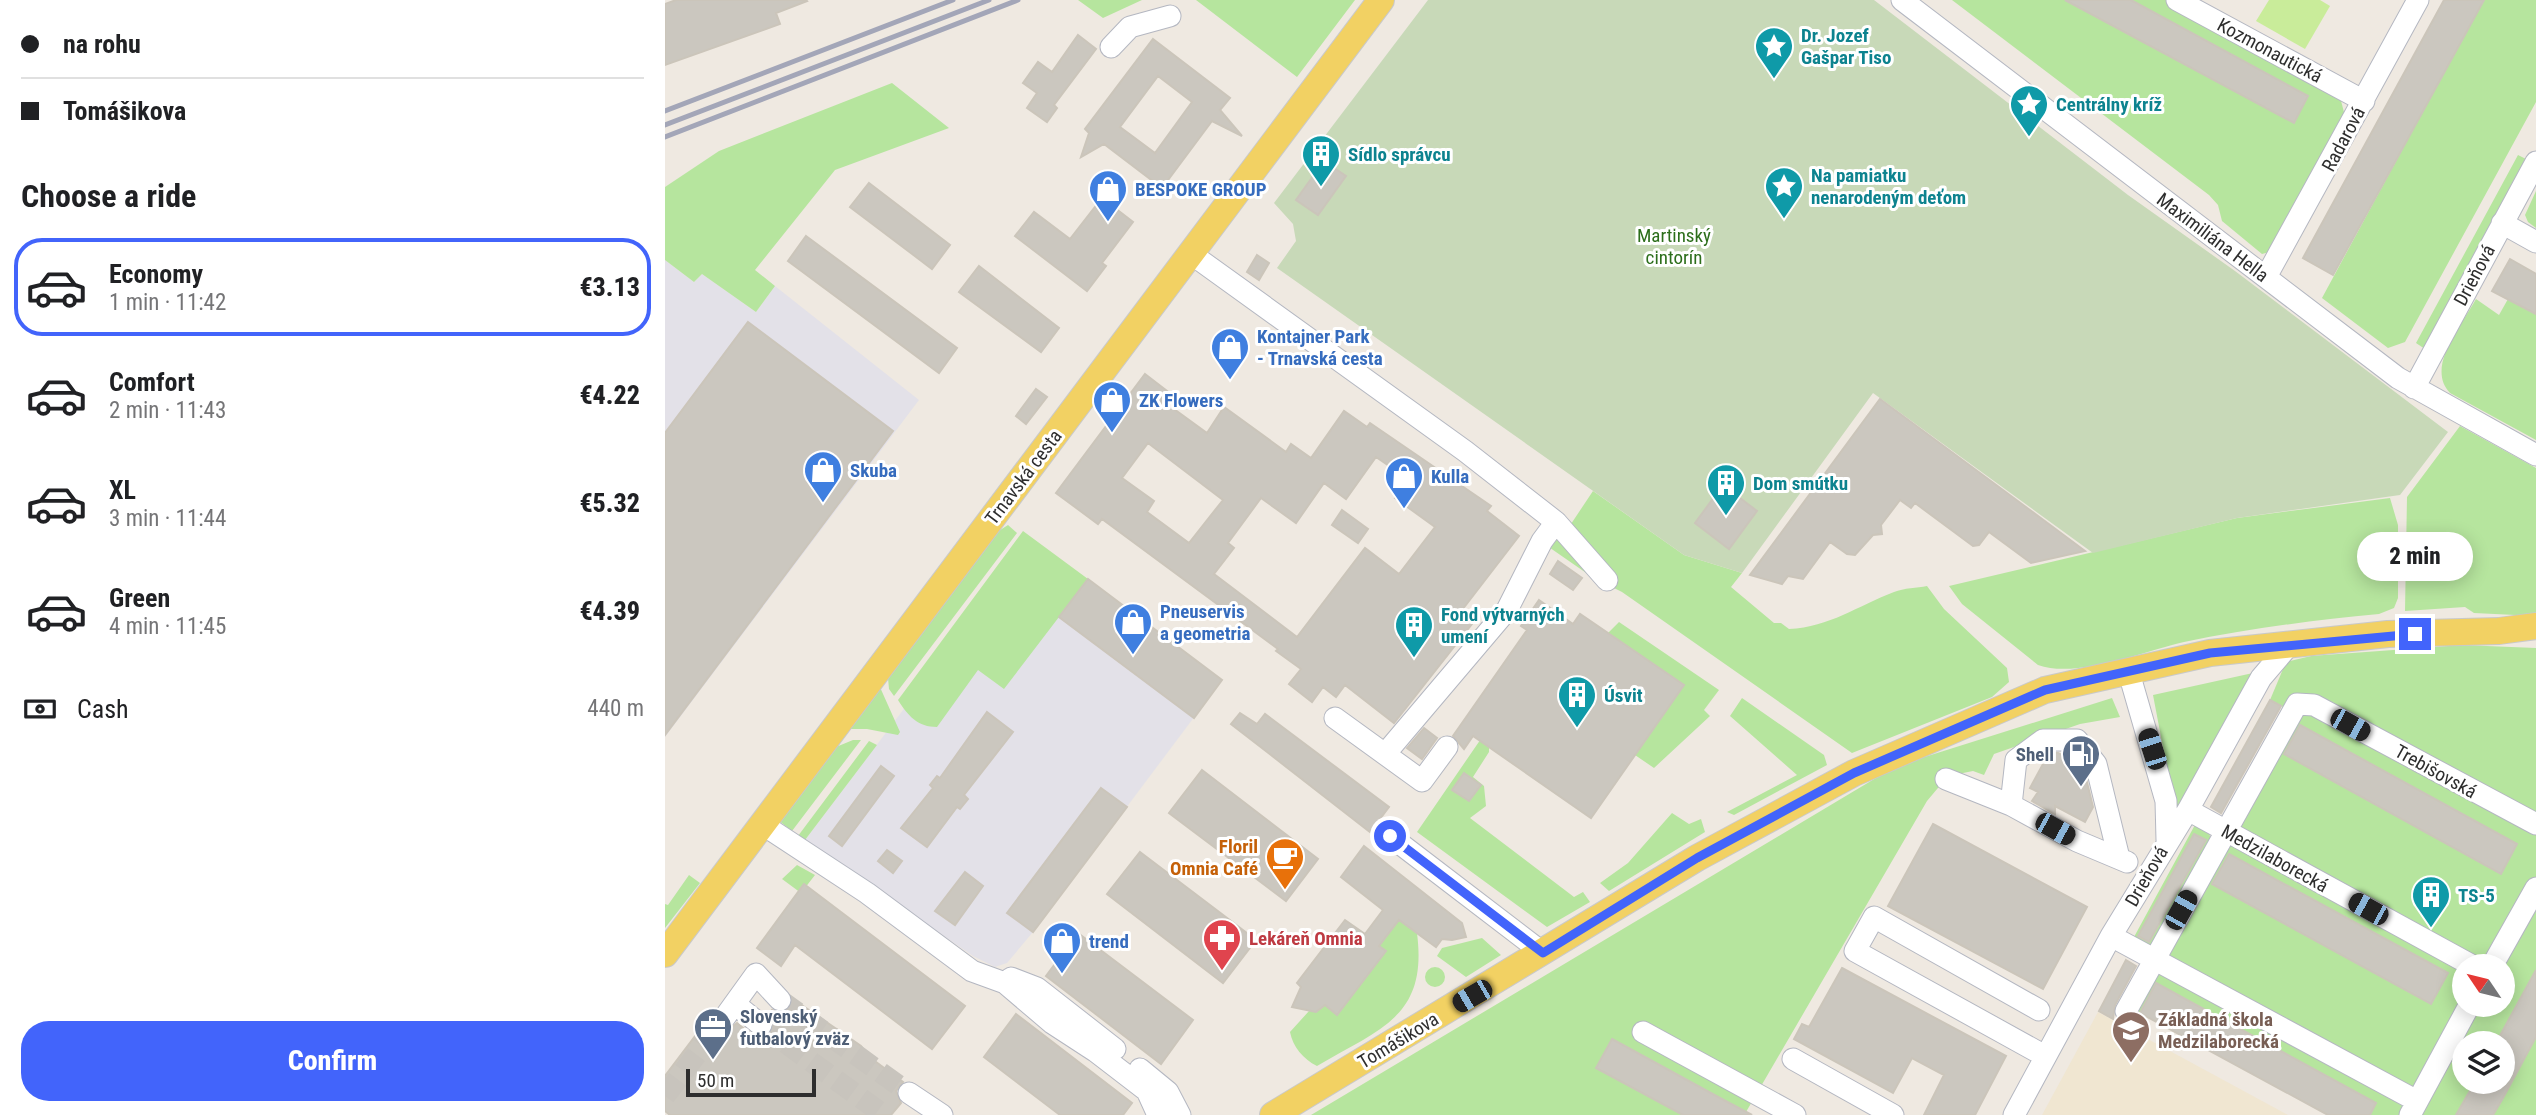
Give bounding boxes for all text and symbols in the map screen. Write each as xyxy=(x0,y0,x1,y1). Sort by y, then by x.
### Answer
street label: Kozmonautická xyxy=(2213,13,2326,88)
place label: Dr. Jozef Gašpar Tiso xyxy=(1801,24,1891,69)
place icon: Dr. Jozef Gašpar Tiso xyxy=(1753,25,1795,80)
text: na rohu xyxy=(63,29,141,59)
place icon: Centrálny kríž xyxy=(2008,83,2050,138)
place label: Centrálny kríž xyxy=(2056,93,2162,116)
text: Tomášikova xyxy=(63,96,186,126)
street label: Radarová xyxy=(2317,103,2370,175)
building icon: Sídlo správcu xyxy=(1300,133,1342,188)
place label: Sídlo správcu xyxy=(1348,143,1451,166)
place label: Na pamiatku nenarodeným deťom xyxy=(1811,164,1966,209)
place icon: Na pamiatku nenarodeným deťom xyxy=(1763,165,1805,220)
shop icon: BESPOKE GROUP xyxy=(1087,168,1129,223)
text: Choose a ride xyxy=(21,177,196,215)
place label: BESPOKE GROUP xyxy=(1135,178,1267,201)
street label: Maximiliána Hella xyxy=(2152,188,2273,287)
park label: Martinský cintorín xyxy=(1637,224,1711,269)
street label: Drieňová xyxy=(2449,241,2500,310)
icon: car xyxy=(25,256,88,319)
text: Economy xyxy=(109,259,203,289)
text: €3.13 xyxy=(579,272,640,302)
text: 1 min · 11:42 xyxy=(109,289,226,316)
place label: Kontajner Park - Trnavská cesta xyxy=(1257,325,1383,370)
shop icon: Kontajner Park - Trnavská cesta xyxy=(1209,326,1251,381)
icon: car xyxy=(25,364,88,427)
text: Comfort xyxy=(109,367,195,397)
shop icon: ZK Flowers xyxy=(1091,379,1133,434)
text: €4.22 xyxy=(579,380,640,410)
place label: ZK Flowers xyxy=(1139,389,1223,412)
text: 2 min · 11:43 xyxy=(109,397,226,424)
street label: Trnavská cesta xyxy=(980,425,1067,529)
shop icon: Skuba xyxy=(802,449,844,504)
shop icon: Kulla xyxy=(1383,455,1425,510)
place label: Skuba xyxy=(850,459,897,482)
building icon: Dom smútku xyxy=(1705,462,1747,517)
place label: Kulla xyxy=(1431,465,1469,488)
icon: car xyxy=(25,472,88,535)
place label: Dom smútku xyxy=(1753,472,1848,495)
text: XL xyxy=(109,475,136,505)
text: €5.32 xyxy=(579,488,640,518)
text: 3 min · 11:44 xyxy=(109,505,226,532)
callout: 2 min xyxy=(2357,532,2473,582)
text: 2 min xyxy=(2389,543,2441,570)
icon: car xyxy=(25,580,88,643)
text: Green xyxy=(109,583,170,613)
text: €4.39 xyxy=(579,596,640,626)
place label: Pneuservis a geometria xyxy=(1160,600,1251,645)
shop icon: Pneuservis a geometria xyxy=(1112,601,1154,656)
place label: Fond výtvarných umení xyxy=(1441,603,1565,648)
building icon: Fond výtvarných umení xyxy=(1393,604,1435,659)
text: 4 min · 11:45 xyxy=(109,613,226,640)
route end xyxy=(2399,618,2431,650)
building icon: Úsvit xyxy=(1556,674,1598,729)
place label: Úsvit xyxy=(1604,684,1643,707)
icon: cash xyxy=(21,690,59,728)
text: Cash xyxy=(77,694,129,724)
text: 440 m xyxy=(587,695,644,722)
car xyxy=(2327,706,2374,744)
car xyxy=(2136,726,2169,772)
fuel station icon: Shell xyxy=(2060,733,2102,788)
street label: Trebišovská xyxy=(2391,740,2481,803)
place label: Shell xyxy=(2016,743,2054,766)
car xyxy=(2032,810,2079,848)
route start xyxy=(1374,820,1406,852)
street label: Medzilaborecká xyxy=(2217,820,2332,897)
place label: Floril Omnia Café xyxy=(1170,835,1258,880)
cafe icon: Floril Omnia Café xyxy=(1264,836,1306,891)
street label: Drieňová xyxy=(2120,842,2173,910)
building icon: TS-5 xyxy=(2410,874,2452,929)
place label: TS-5 xyxy=(2458,884,2495,907)
car xyxy=(2162,887,2201,933)
car xyxy=(2345,890,2392,928)
pharmacy icon: Lekáreň Omnia xyxy=(1201,917,1243,972)
shop icon: trend xyxy=(1041,920,1083,975)
place label: Lekáreň Omnia xyxy=(1249,927,1363,950)
place label: trend xyxy=(1089,930,1129,953)
north arrow xyxy=(2452,954,2515,1017)
map controls xyxy=(2452,954,2515,1094)
car xyxy=(1449,976,1496,1016)
place label: Slovenský futbalový zväz xyxy=(740,1005,850,1050)
office icon: Slovenský futbalový zväz xyxy=(692,1006,734,1061)
street label: Tomášikova xyxy=(1354,1007,1443,1073)
place label: Základná škola Medzilaborecká xyxy=(2158,1008,2279,1053)
school or university icon: Základná škola Medzilaborecká xyxy=(2110,1009,2152,1064)
button: Confirm xyxy=(21,1021,644,1101)
button: layers xyxy=(2452,1031,2515,1094)
scale bar xyxy=(686,1066,815,1098)
text: 50 m xyxy=(697,1069,734,1092)

